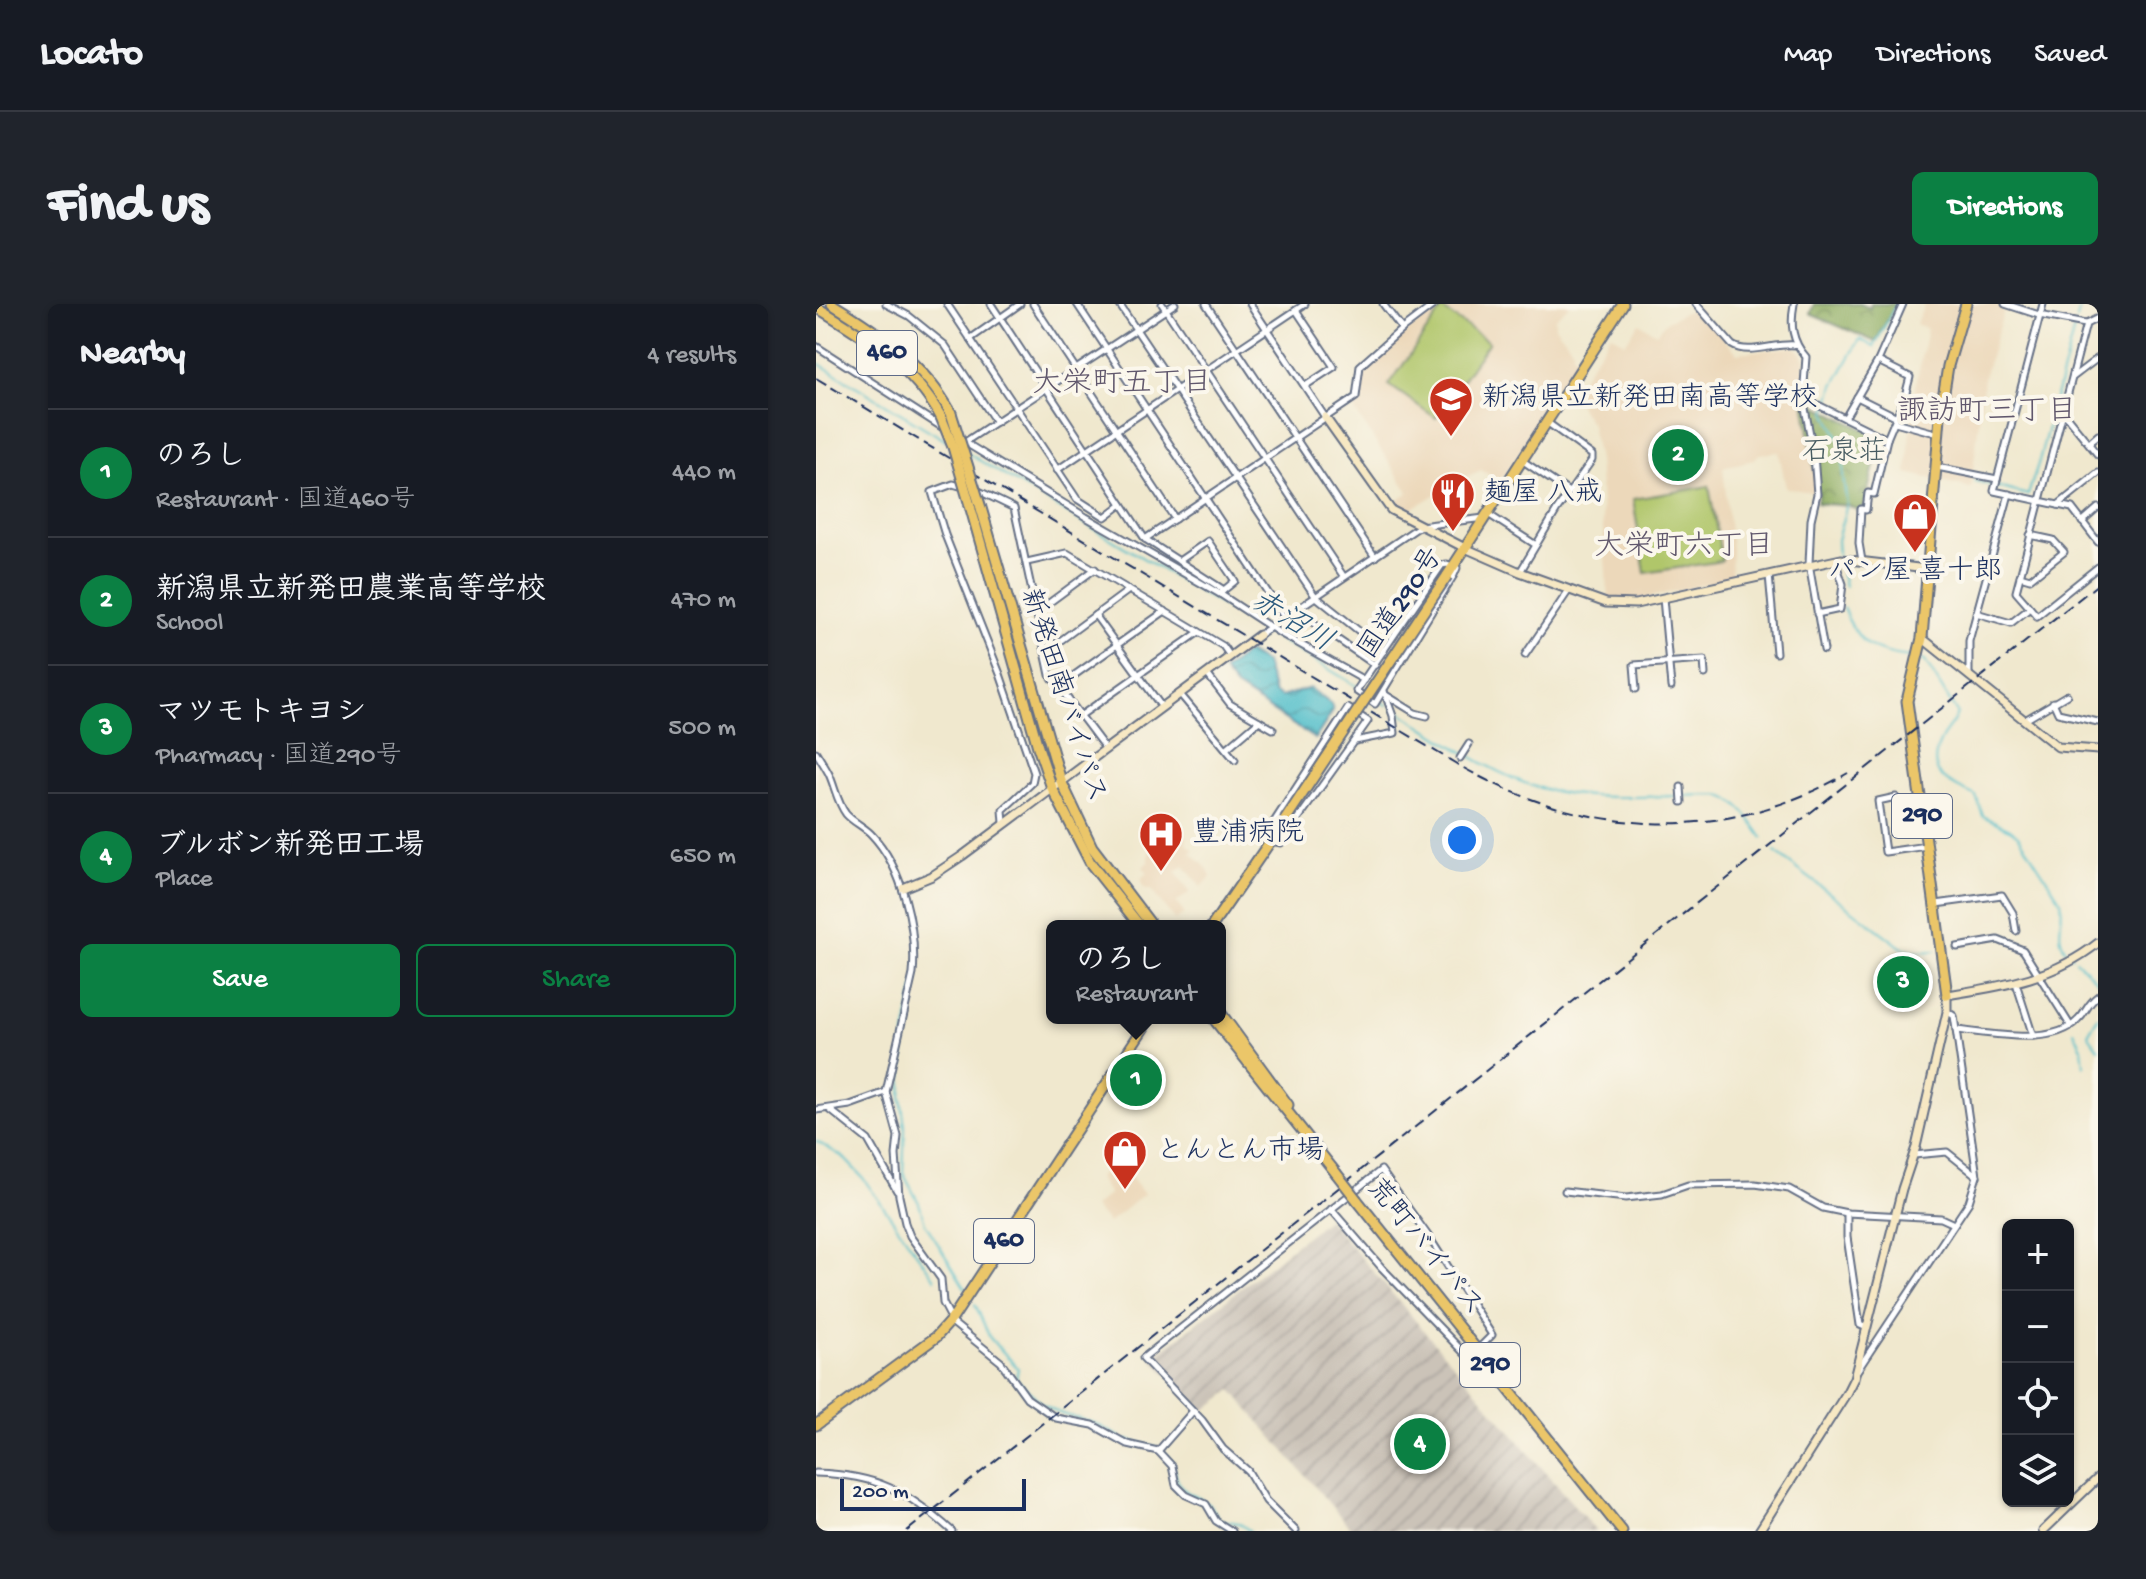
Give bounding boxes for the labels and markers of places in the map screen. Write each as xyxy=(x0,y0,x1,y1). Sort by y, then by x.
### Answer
school or university icon: 新潟県立新発田南高等学校 xyxy=(1427,375,1475,438)
place label: 新潟県立新発田南高等学校 xyxy=(1482,382,1818,416)
pin: 2 xyxy=(1652,425,1704,485)
restaurant icon: 麺屋 八戒 xyxy=(1429,470,1477,533)
place label: 麺屋 八戒 xyxy=(1484,477,1603,511)
shop icon: パン屋 喜十郎 xyxy=(1891,491,1939,554)
place label: パン屋 喜十郎 xyxy=(1828,555,2002,589)
hospital icon: 豊浦病院 xyxy=(1137,810,1185,873)
place label: 豊浦病院 xyxy=(1192,817,1304,851)
pin: 3 xyxy=(1877,952,1929,1012)
pin: 1 xyxy=(1110,1050,1162,1110)
shop icon: とんとん市場 xyxy=(1101,1128,1149,1191)
place label: とんとん市場 xyxy=(1156,1135,1324,1169)
pin: 4 xyxy=(1394,1414,1446,1474)

